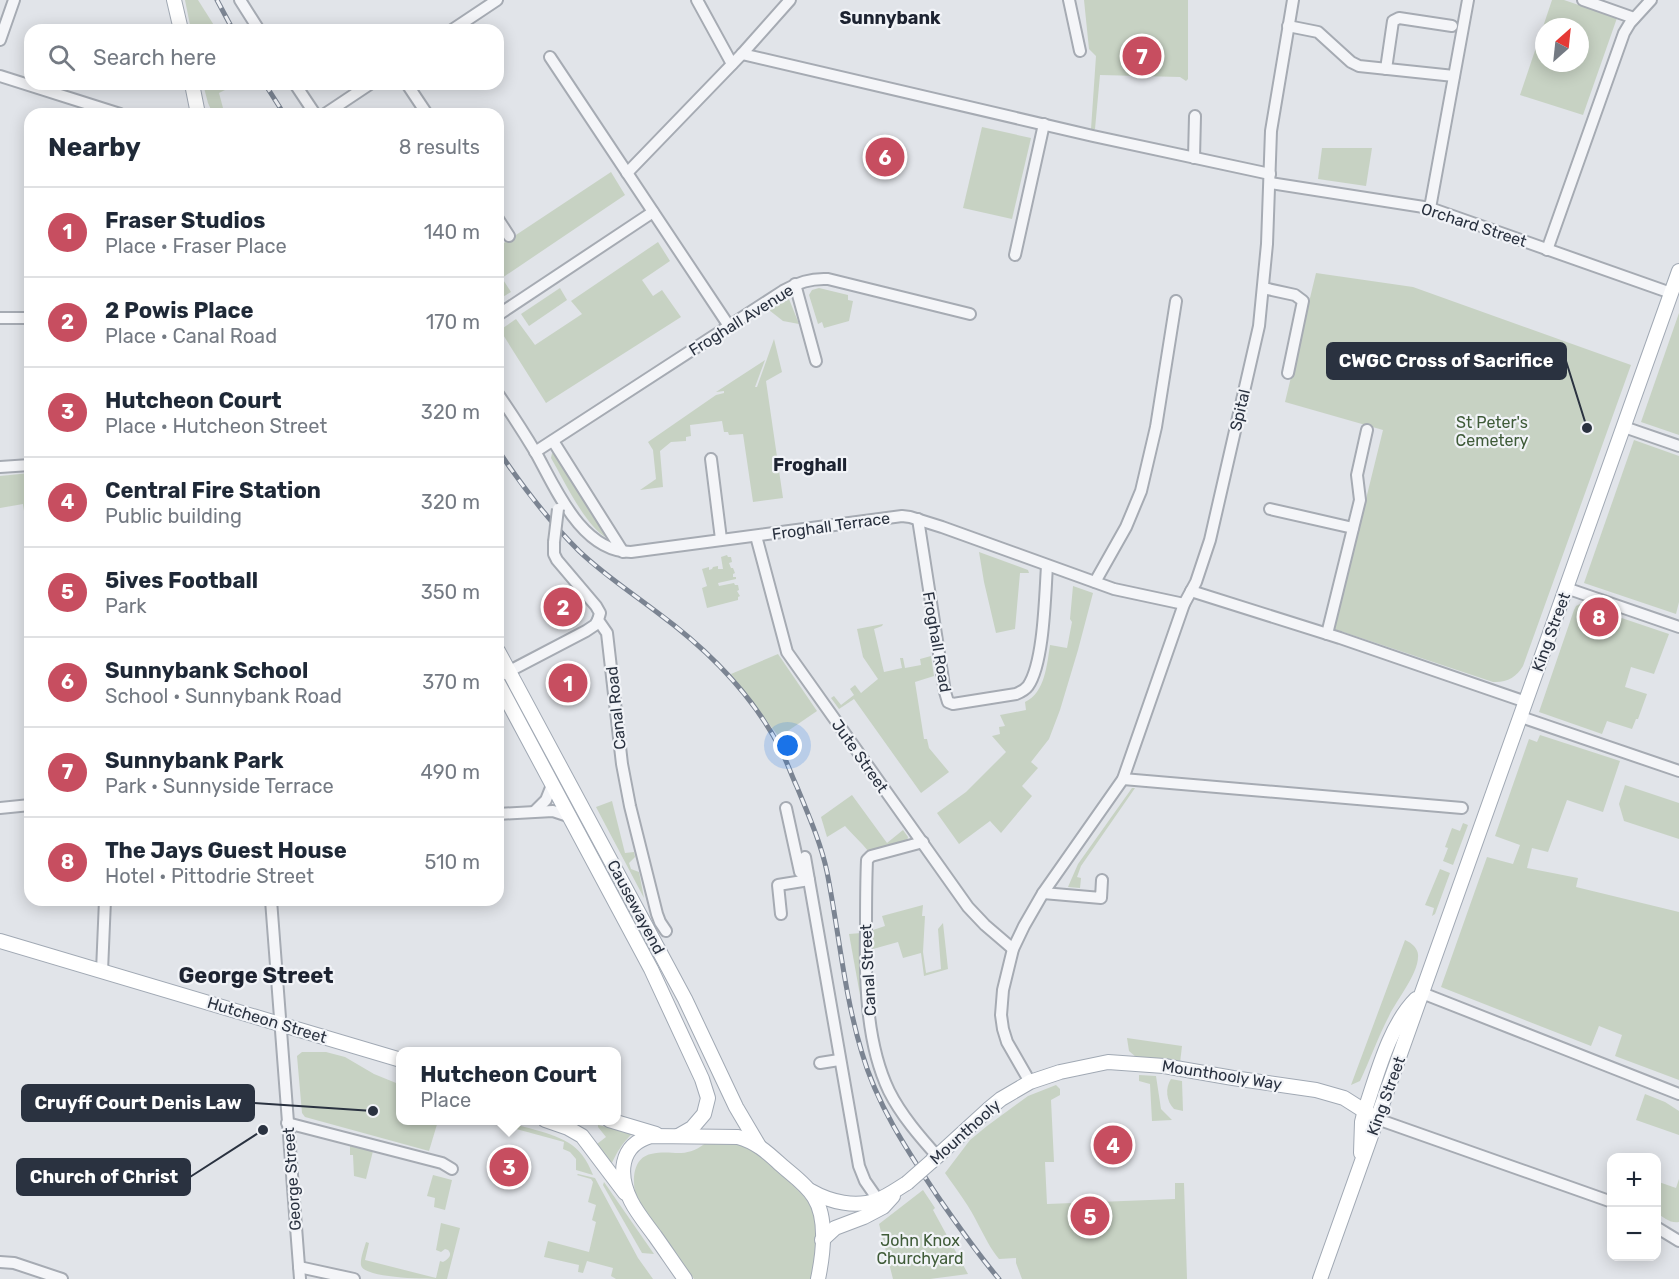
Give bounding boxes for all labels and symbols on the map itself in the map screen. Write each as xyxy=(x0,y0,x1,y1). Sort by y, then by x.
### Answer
district label: Sunnybank xyxy=(839,7,941,29)
north arrow xyxy=(1535,18,1589,72)
pin: 7 xyxy=(1122,34,1162,78)
pin: 6 xyxy=(866,134,904,180)
street label: Orchard Street xyxy=(1419,199,1529,251)
street label: Froghall Avenue xyxy=(685,280,797,360)
callout: CWGC Cross of Sacrifice xyxy=(1327,343,1566,379)
text: CWGC Cross of Sacrifice xyxy=(1339,350,1554,372)
street label: Spital xyxy=(1226,387,1254,433)
park label: St Peter's Cemetery xyxy=(1456,413,1529,450)
district label: Froghall xyxy=(773,454,847,476)
street label: Froghall Terrace xyxy=(771,508,891,544)
pin: 2 xyxy=(544,584,582,630)
street label: Froghall Road xyxy=(919,590,955,694)
street label: King Street xyxy=(1528,590,1574,674)
pin: 8 xyxy=(1580,594,1618,640)
pin: 1 xyxy=(548,660,588,706)
street label: Canal Road xyxy=(602,665,630,751)
street label: Jute Street xyxy=(828,716,892,796)
your location xyxy=(773,731,802,760)
street label: Causewayend xyxy=(603,857,669,957)
street label: Canal Street xyxy=(856,924,880,1016)
district label: George Street xyxy=(178,962,334,989)
street label: Hutcheon Street xyxy=(205,993,329,1047)
street label: King Street xyxy=(1363,1054,1409,1138)
street label: Mounthooly Way xyxy=(1161,1056,1284,1094)
callout: Cruyff Court Denis Law xyxy=(22,1085,254,1121)
text: Cruyff Court Denis Law xyxy=(34,1092,242,1114)
street label: Mounthooly xyxy=(926,1095,1004,1169)
pin: 4 xyxy=(1094,1122,1132,1168)
street label: George Street xyxy=(279,1127,305,1231)
pin: 3 xyxy=(490,1144,528,1190)
callout: Church of Christ xyxy=(17,1159,190,1195)
text: Church of Christ xyxy=(30,1166,178,1188)
pin: 5 xyxy=(1070,1194,1110,1238)
park label: John Knox Churchyard xyxy=(876,1231,964,1268)

